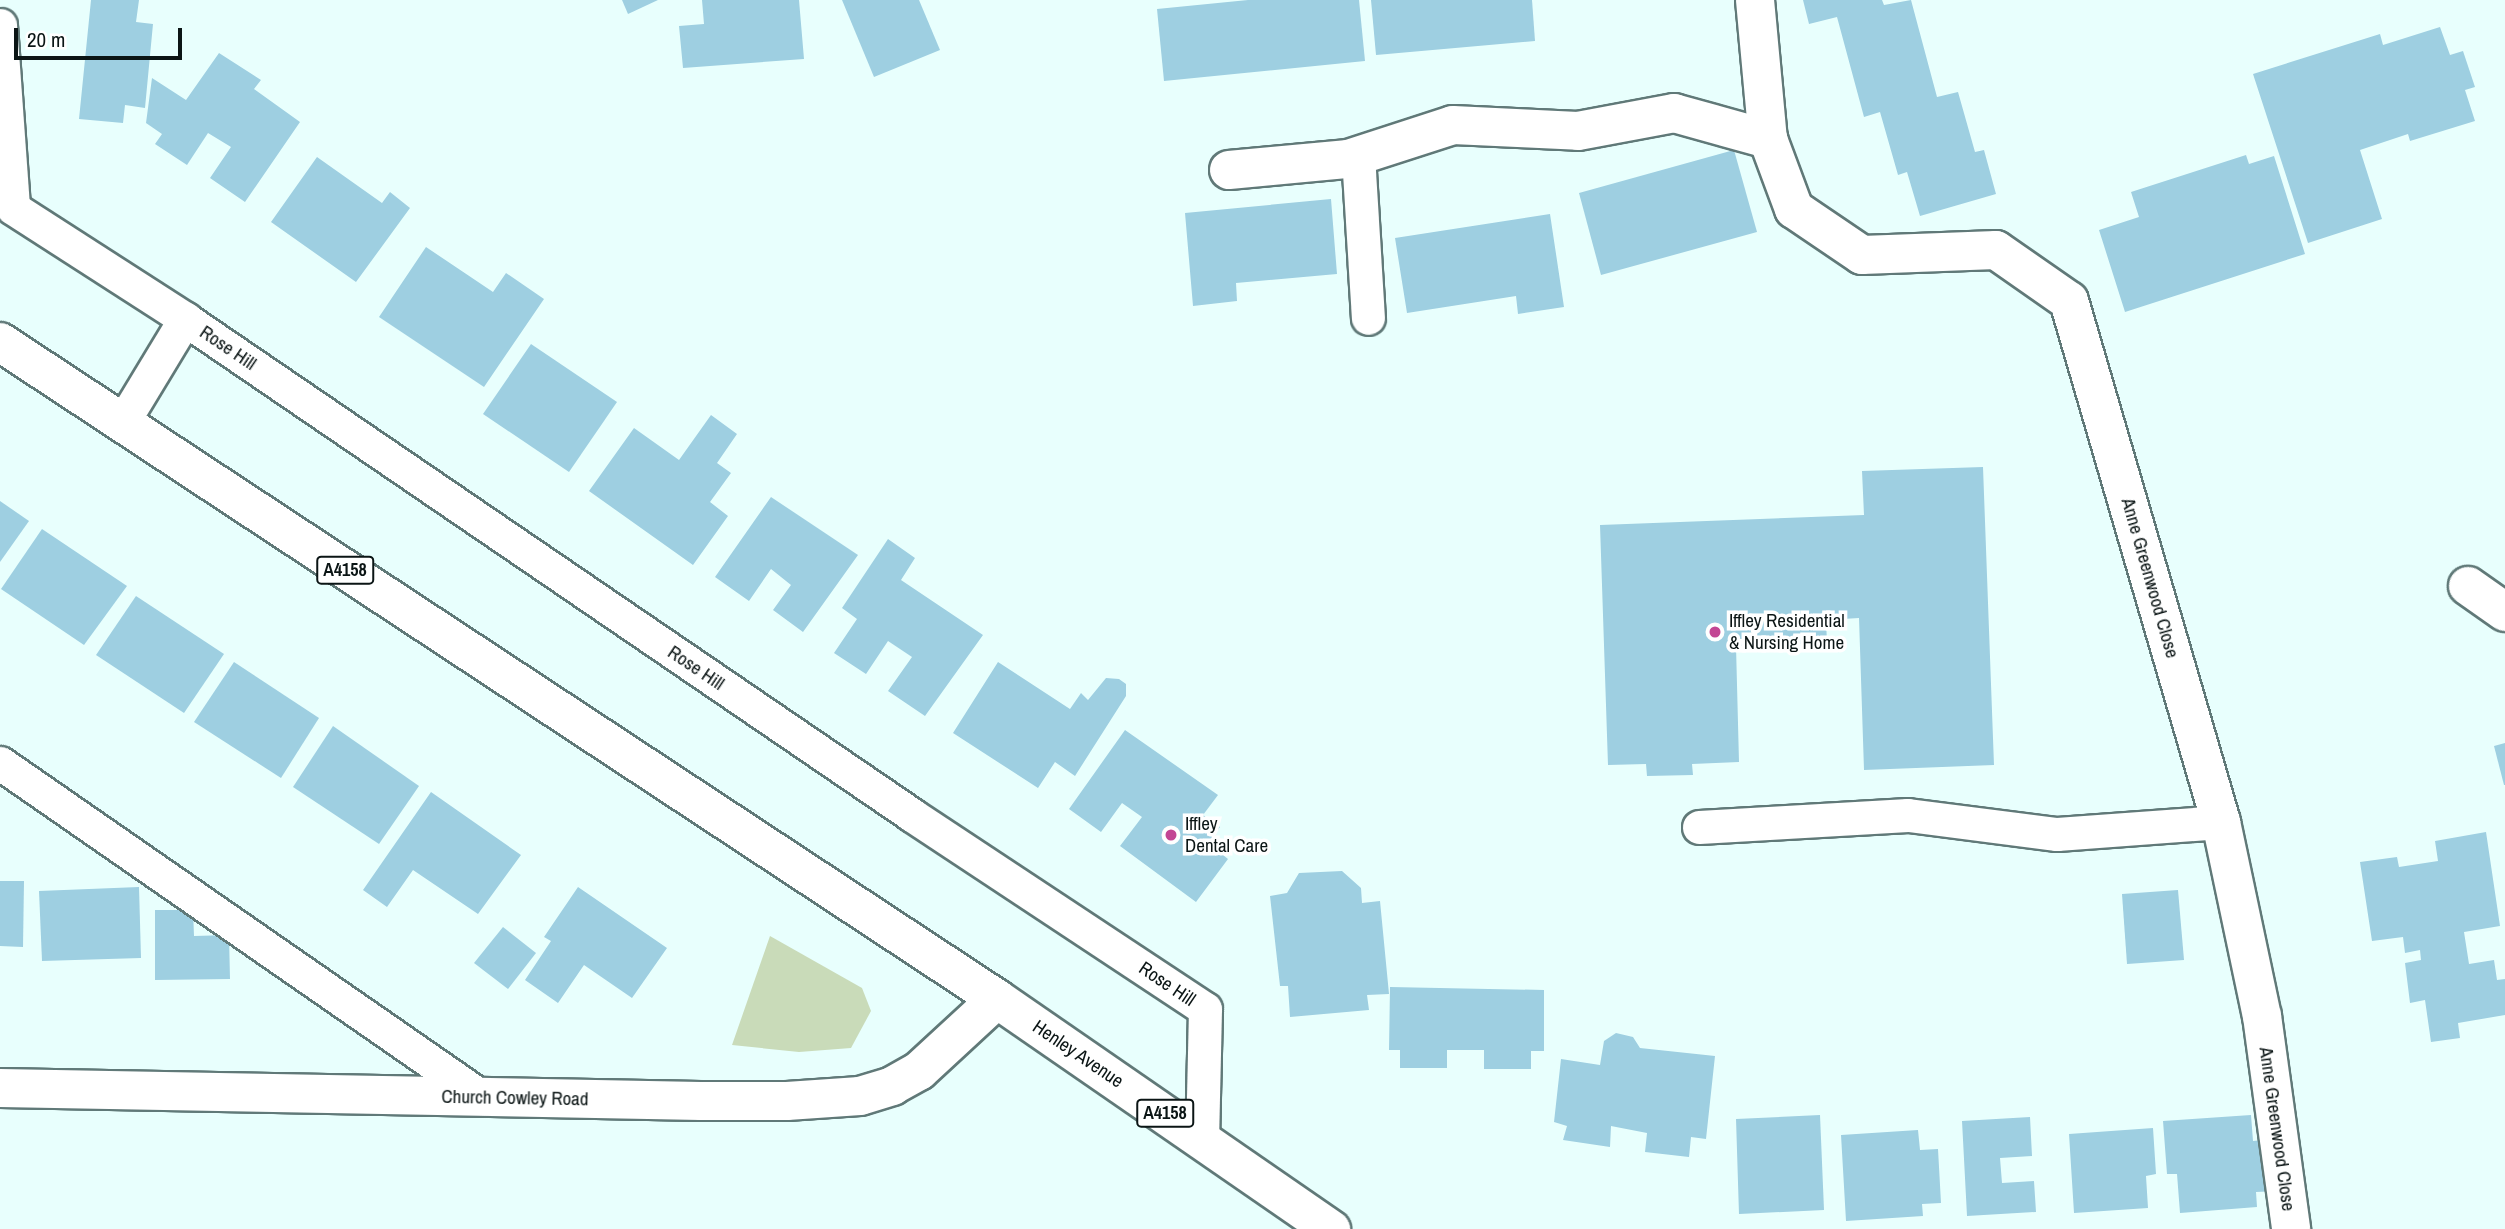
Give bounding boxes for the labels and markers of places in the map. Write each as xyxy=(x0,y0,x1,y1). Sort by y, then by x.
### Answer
place label: Iffley Residential & Nursing Home xyxy=(1729,610,1845,654)
marker: Iffley Residential & Nursing Home xyxy=(1707,624,1723,640)
place label: Iffley Dental Care xyxy=(1185,813,1268,857)
marker: Iffley Dental Care xyxy=(1163,827,1179,843)

